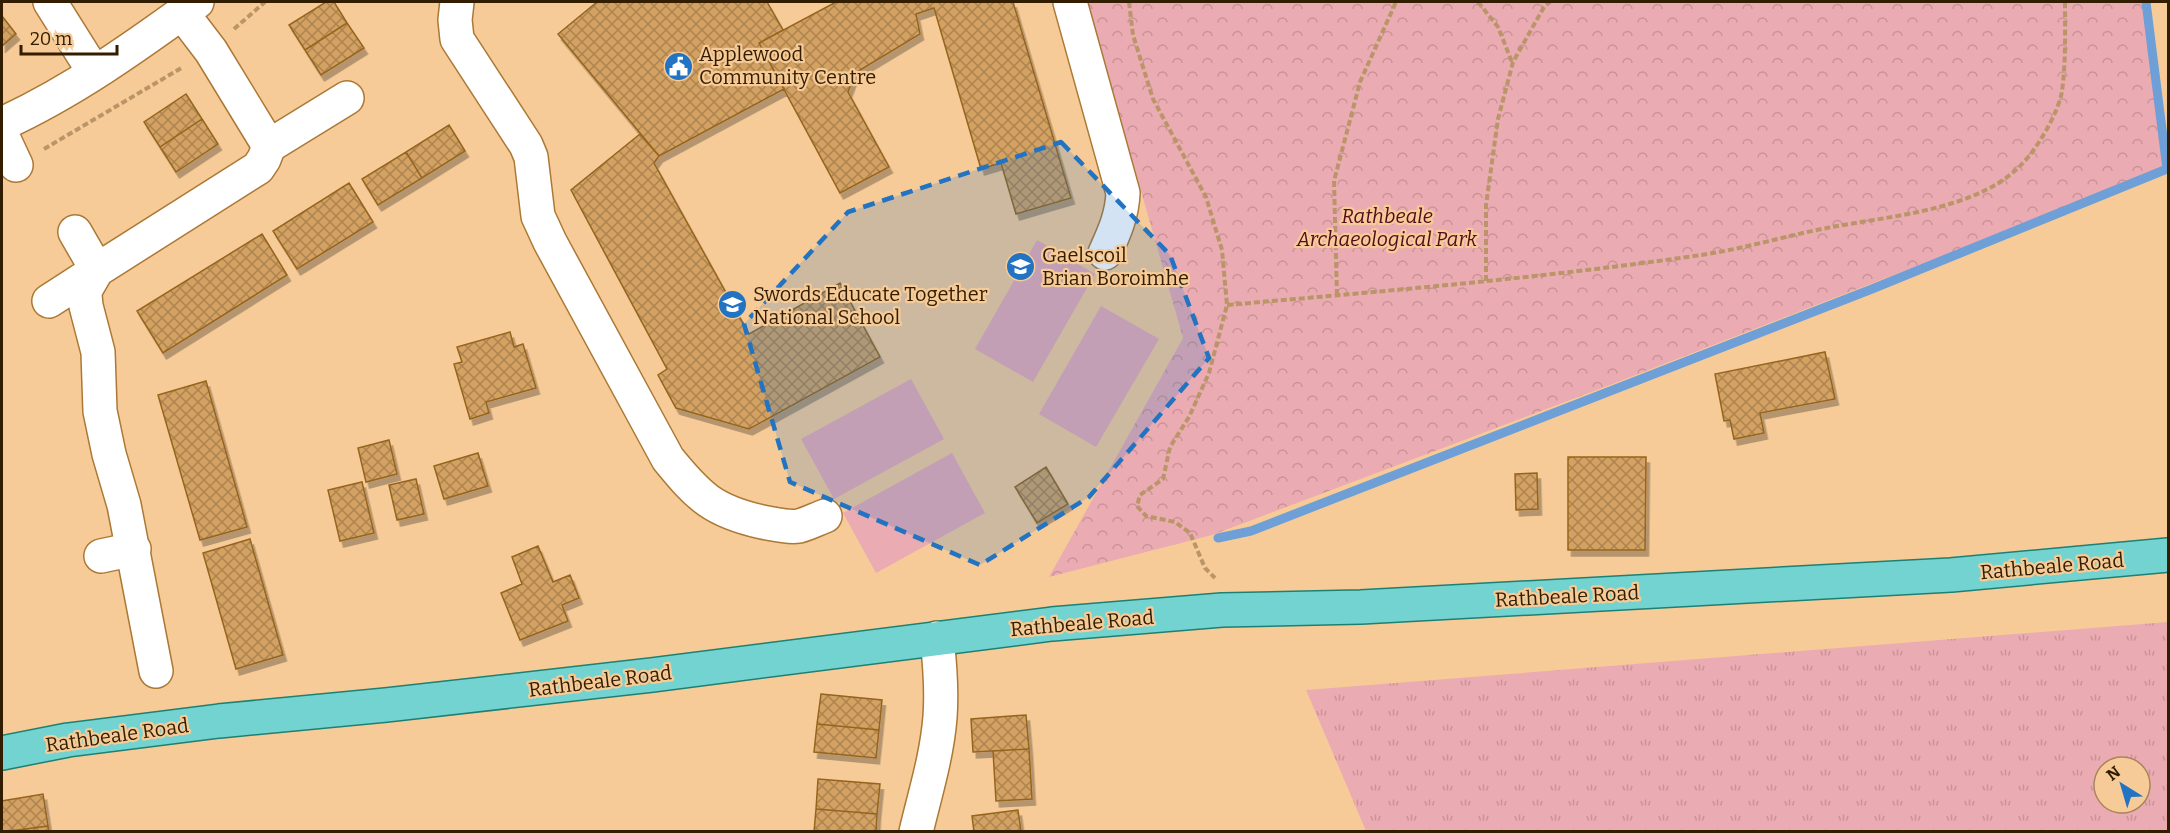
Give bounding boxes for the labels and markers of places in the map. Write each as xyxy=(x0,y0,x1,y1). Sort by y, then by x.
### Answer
place label: Applewood Community Centre xyxy=(699,42,876,89)
public building icon: Applewood Community Centre xyxy=(662,50,694,82)
place label: Gaelscoil Brian Boroimhe xyxy=(1042,243,1189,290)
school or university icon: Gaelscoil Brian Boroimhe xyxy=(1005,250,1037,282)
place label: Swords Educate Together National School xyxy=(753,282,988,329)
school or university icon: Swords Educate Together National School xyxy=(716,289,748,321)

